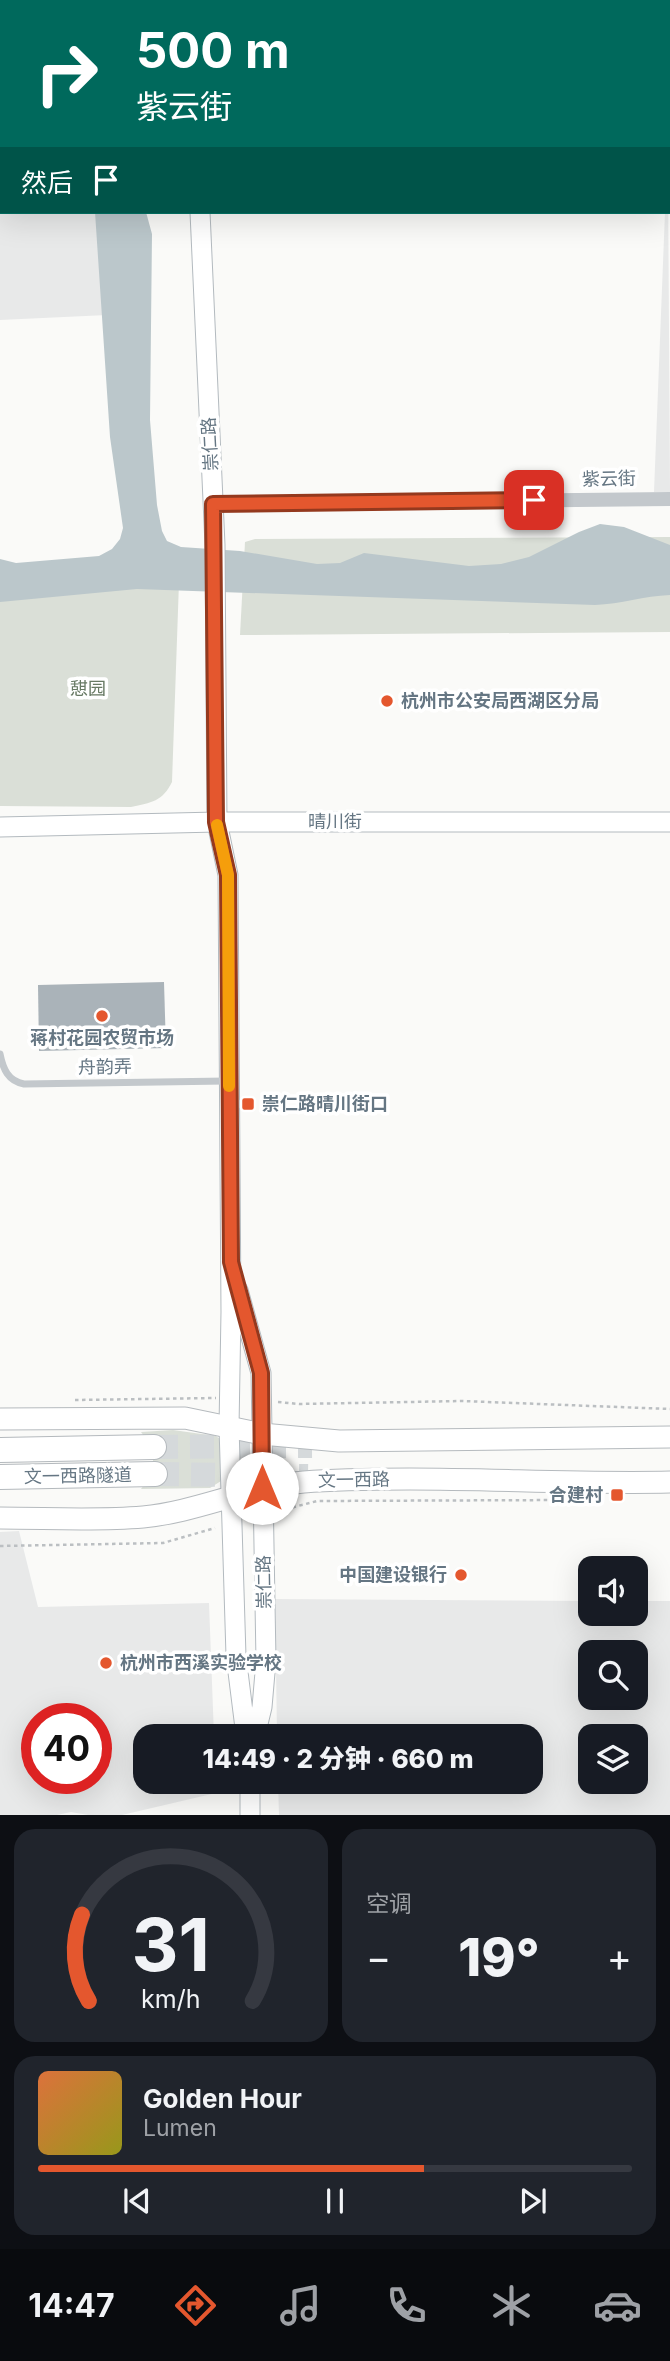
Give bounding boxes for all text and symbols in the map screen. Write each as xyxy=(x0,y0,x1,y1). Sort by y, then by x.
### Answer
text: 500 m xyxy=(136,21,290,80)
icon: right xyxy=(21,28,112,119)
text: 紫云街 xyxy=(136,87,232,126)
icon: arrive xyxy=(87,161,125,199)
text: 然后 xyxy=(21,167,73,198)
street label: 崇仁路 xyxy=(198,417,221,472)
street label: 紫云街 xyxy=(582,468,636,489)
pin xyxy=(504,470,564,530)
icon: arrive xyxy=(515,481,553,519)
park label: 憇园 xyxy=(70,678,106,699)
place label: 杭州市公安局西湖区分局 xyxy=(401,690,599,711)
marker: 杭州市公安局西湖区分局 xyxy=(379,693,395,709)
street label: 晴川街 xyxy=(308,811,362,832)
marker: 蒋村花园农贸市场 xyxy=(94,1008,110,1024)
place label: 蒋村花园农贸市场 xyxy=(30,1027,174,1048)
street label: 舟韵弄 xyxy=(78,1056,132,1077)
place label: 崇仁路晴川街口 xyxy=(262,1093,388,1114)
marker: 崇仁路晴川街口 xyxy=(240,1096,256,1112)
position arrow xyxy=(225,1451,299,1525)
street label: 文一西路隧道 xyxy=(24,1464,132,1487)
street label: 文一西路 xyxy=(318,1468,390,1491)
place label: 合建村 xyxy=(549,1484,603,1505)
marker: 合建村 xyxy=(609,1487,625,1503)
street label: 崇仁路 xyxy=(253,1555,274,1609)
map controls xyxy=(578,1556,648,1794)
button: sound xyxy=(578,1556,648,1626)
place label: 中国建设银行 xyxy=(339,1564,447,1585)
marker: 中国建设银行 xyxy=(453,1567,469,1583)
button: search xyxy=(578,1640,648,1710)
place label: 杭州市西溪实验学校 xyxy=(120,1652,282,1673)
marker: 杭州市西溪实验学校 xyxy=(98,1655,114,1671)
speed limit sign: 40 xyxy=(21,1703,112,1794)
button: layers xyxy=(578,1724,648,1794)
text: 14:49 · 2 分钟 · 660 m xyxy=(202,1743,474,1774)
text: 空调 xyxy=(366,1890,412,1918)
text: 31 xyxy=(132,1901,210,1990)
text: 19° xyxy=(458,1926,540,1989)
text: − xyxy=(366,1934,391,1980)
text: + xyxy=(607,1934,632,1980)
text: km/h xyxy=(141,1984,201,2014)
text: Golden Hour xyxy=(143,2083,302,2114)
text: Lumen xyxy=(143,2114,217,2142)
icon: previous xyxy=(118,2182,156,2220)
icon: pause xyxy=(316,2182,354,2220)
icon: next xyxy=(514,2182,552,2220)
icon: directions xyxy=(171,2281,220,2330)
icon: music xyxy=(276,2281,325,2330)
icon: phone xyxy=(382,2281,431,2330)
icon: climate xyxy=(487,2281,536,2330)
icon: car xyxy=(593,2281,642,2330)
text: 14:47 xyxy=(28,2286,115,2325)

